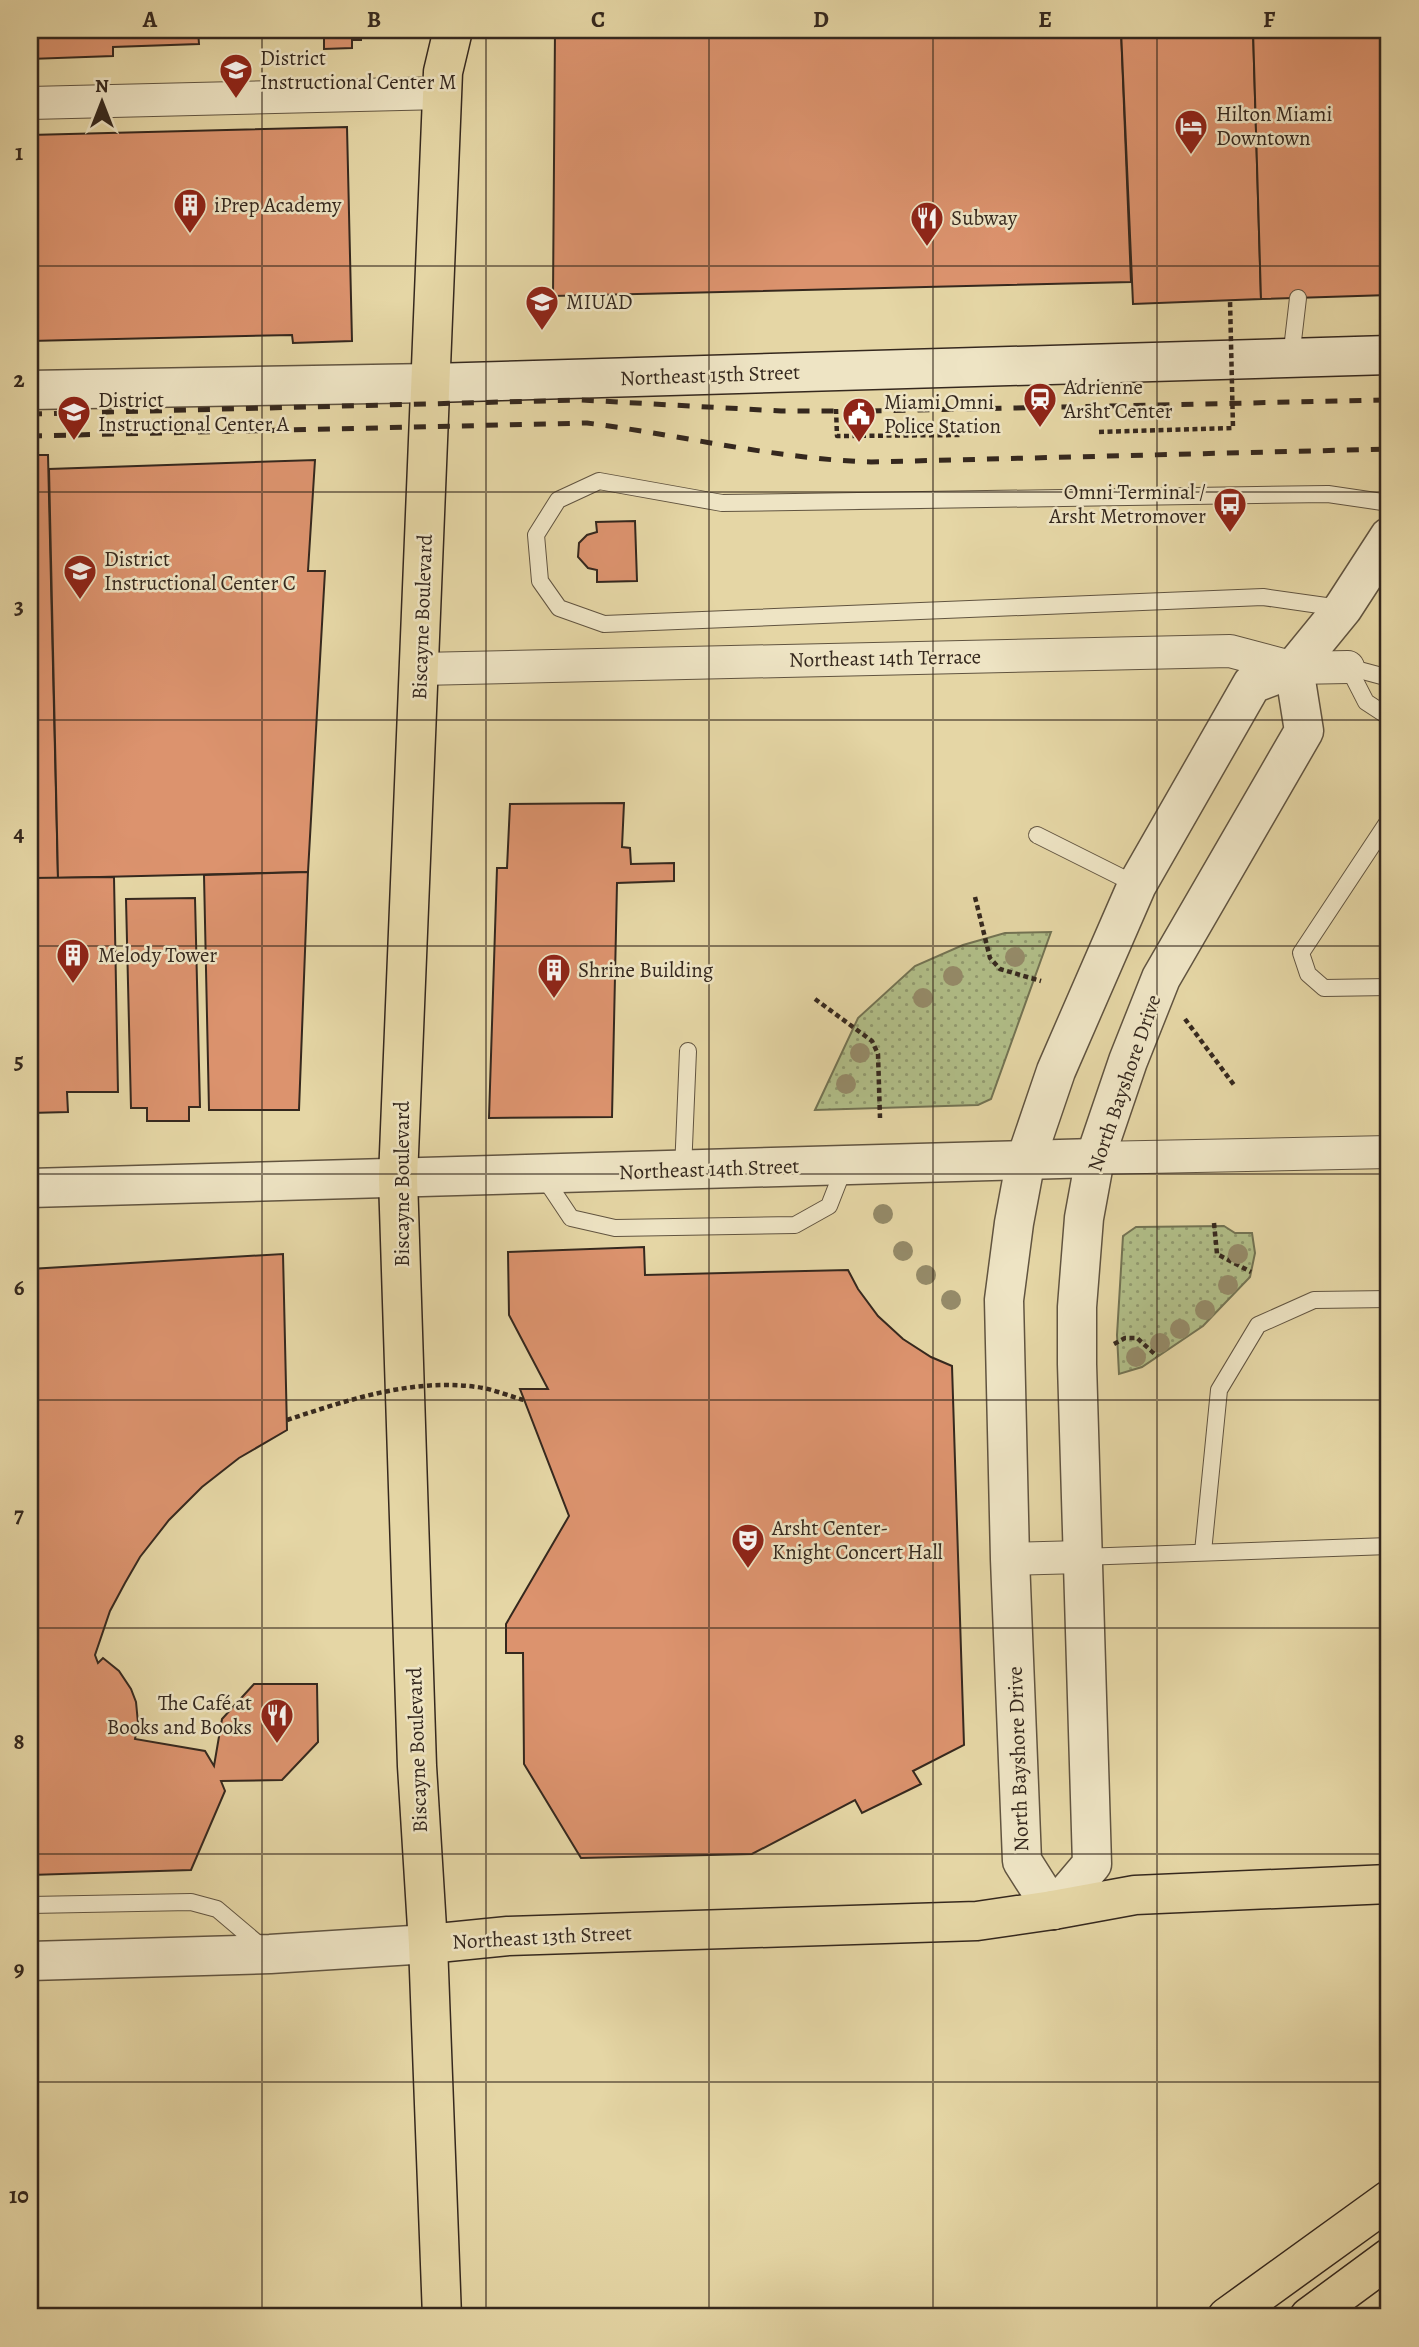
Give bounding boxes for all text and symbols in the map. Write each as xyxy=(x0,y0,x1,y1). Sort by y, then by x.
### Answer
text: A xyxy=(142,4,158,35)
text: B xyxy=(367,4,381,35)
text: C xyxy=(591,4,605,35)
text: D xyxy=(813,4,829,35)
text: E xyxy=(1038,4,1052,35)
text: F xyxy=(1263,4,1276,35)
place label: District Instructional Center M xyxy=(260,44,456,96)
school or university icon: District Instructional Center M xyxy=(217,51,255,100)
north arrow xyxy=(66,66,136,136)
text: N xyxy=(95,73,109,99)
place label: Hilton Miami Downtown xyxy=(1216,100,1332,152)
hotel icon: Hilton Miami Downtown xyxy=(1172,107,1210,156)
text: 1 xyxy=(15,137,23,168)
building icon: iPrep Academy xyxy=(171,186,209,235)
place label: iPrep Academy xyxy=(214,191,342,219)
restaurant icon: Subway xyxy=(908,199,946,248)
place label: Subway xyxy=(951,204,1018,232)
school or university icon: MIUAD xyxy=(523,283,561,332)
place label: MIUAD xyxy=(566,288,633,316)
street label: Northeast 15th Street xyxy=(619,358,801,392)
text: 2 xyxy=(13,364,25,395)
place label: Adrienne Arsht Center xyxy=(1063,373,1173,425)
station icon: Adrienne Arsht Center xyxy=(1021,380,1059,429)
place label: District Instructional Center A xyxy=(98,386,290,438)
place label: Miami Omni Police Station xyxy=(884,388,1001,440)
school or university icon: District Instructional Center A xyxy=(55,393,93,442)
public building icon: Miami Omni Police Station xyxy=(840,395,878,444)
place label: Omni Terminal / Arsht Metromover xyxy=(1048,478,1206,530)
bus stop icon: Omni Terminal / Arsht Metromover xyxy=(1211,485,1249,534)
street label: Biscayne Boulevard xyxy=(405,533,439,700)
place label: District Instructional Center C xyxy=(104,545,296,597)
school or university icon: District Instructional Center C xyxy=(61,552,99,601)
text: 3 xyxy=(14,591,24,622)
street label: Northeast 14th Terrace xyxy=(789,642,981,674)
text: 4 xyxy=(14,818,25,849)
building icon: Melody Tower xyxy=(54,936,92,985)
place label: Melody Tower xyxy=(98,941,217,969)
building icon: Shrine Building xyxy=(535,951,573,1000)
place label: Shrine Building xyxy=(578,956,714,984)
street label: North Bayshore Drive xyxy=(1081,991,1167,1175)
text: 5 xyxy=(14,1045,24,1076)
street label: Biscayne Boulevard xyxy=(388,1100,416,1267)
street label: Northeast 14th Street xyxy=(618,1152,800,1186)
text: 6 xyxy=(14,1272,25,1303)
text: 7 xyxy=(14,1499,24,1530)
place label: Arsht Center- Knight Concert Hall xyxy=(771,1514,943,1566)
theatre icon: Arsht Center- Knight Concert Hall xyxy=(729,1521,767,1570)
street label: Biscayne Boulevard xyxy=(400,1666,434,1833)
street label: North Bayshore Drive xyxy=(1001,1666,1035,1852)
place label: The Café at Books and Books xyxy=(107,1689,252,1741)
restaurant icon: The Café at Books and Books xyxy=(258,1696,296,1745)
text: 8 xyxy=(13,1726,25,1757)
street label: Northeast 13th Street xyxy=(451,1918,633,1956)
text: 9 xyxy=(14,1953,24,1984)
text: 10 xyxy=(9,2180,29,2211)

